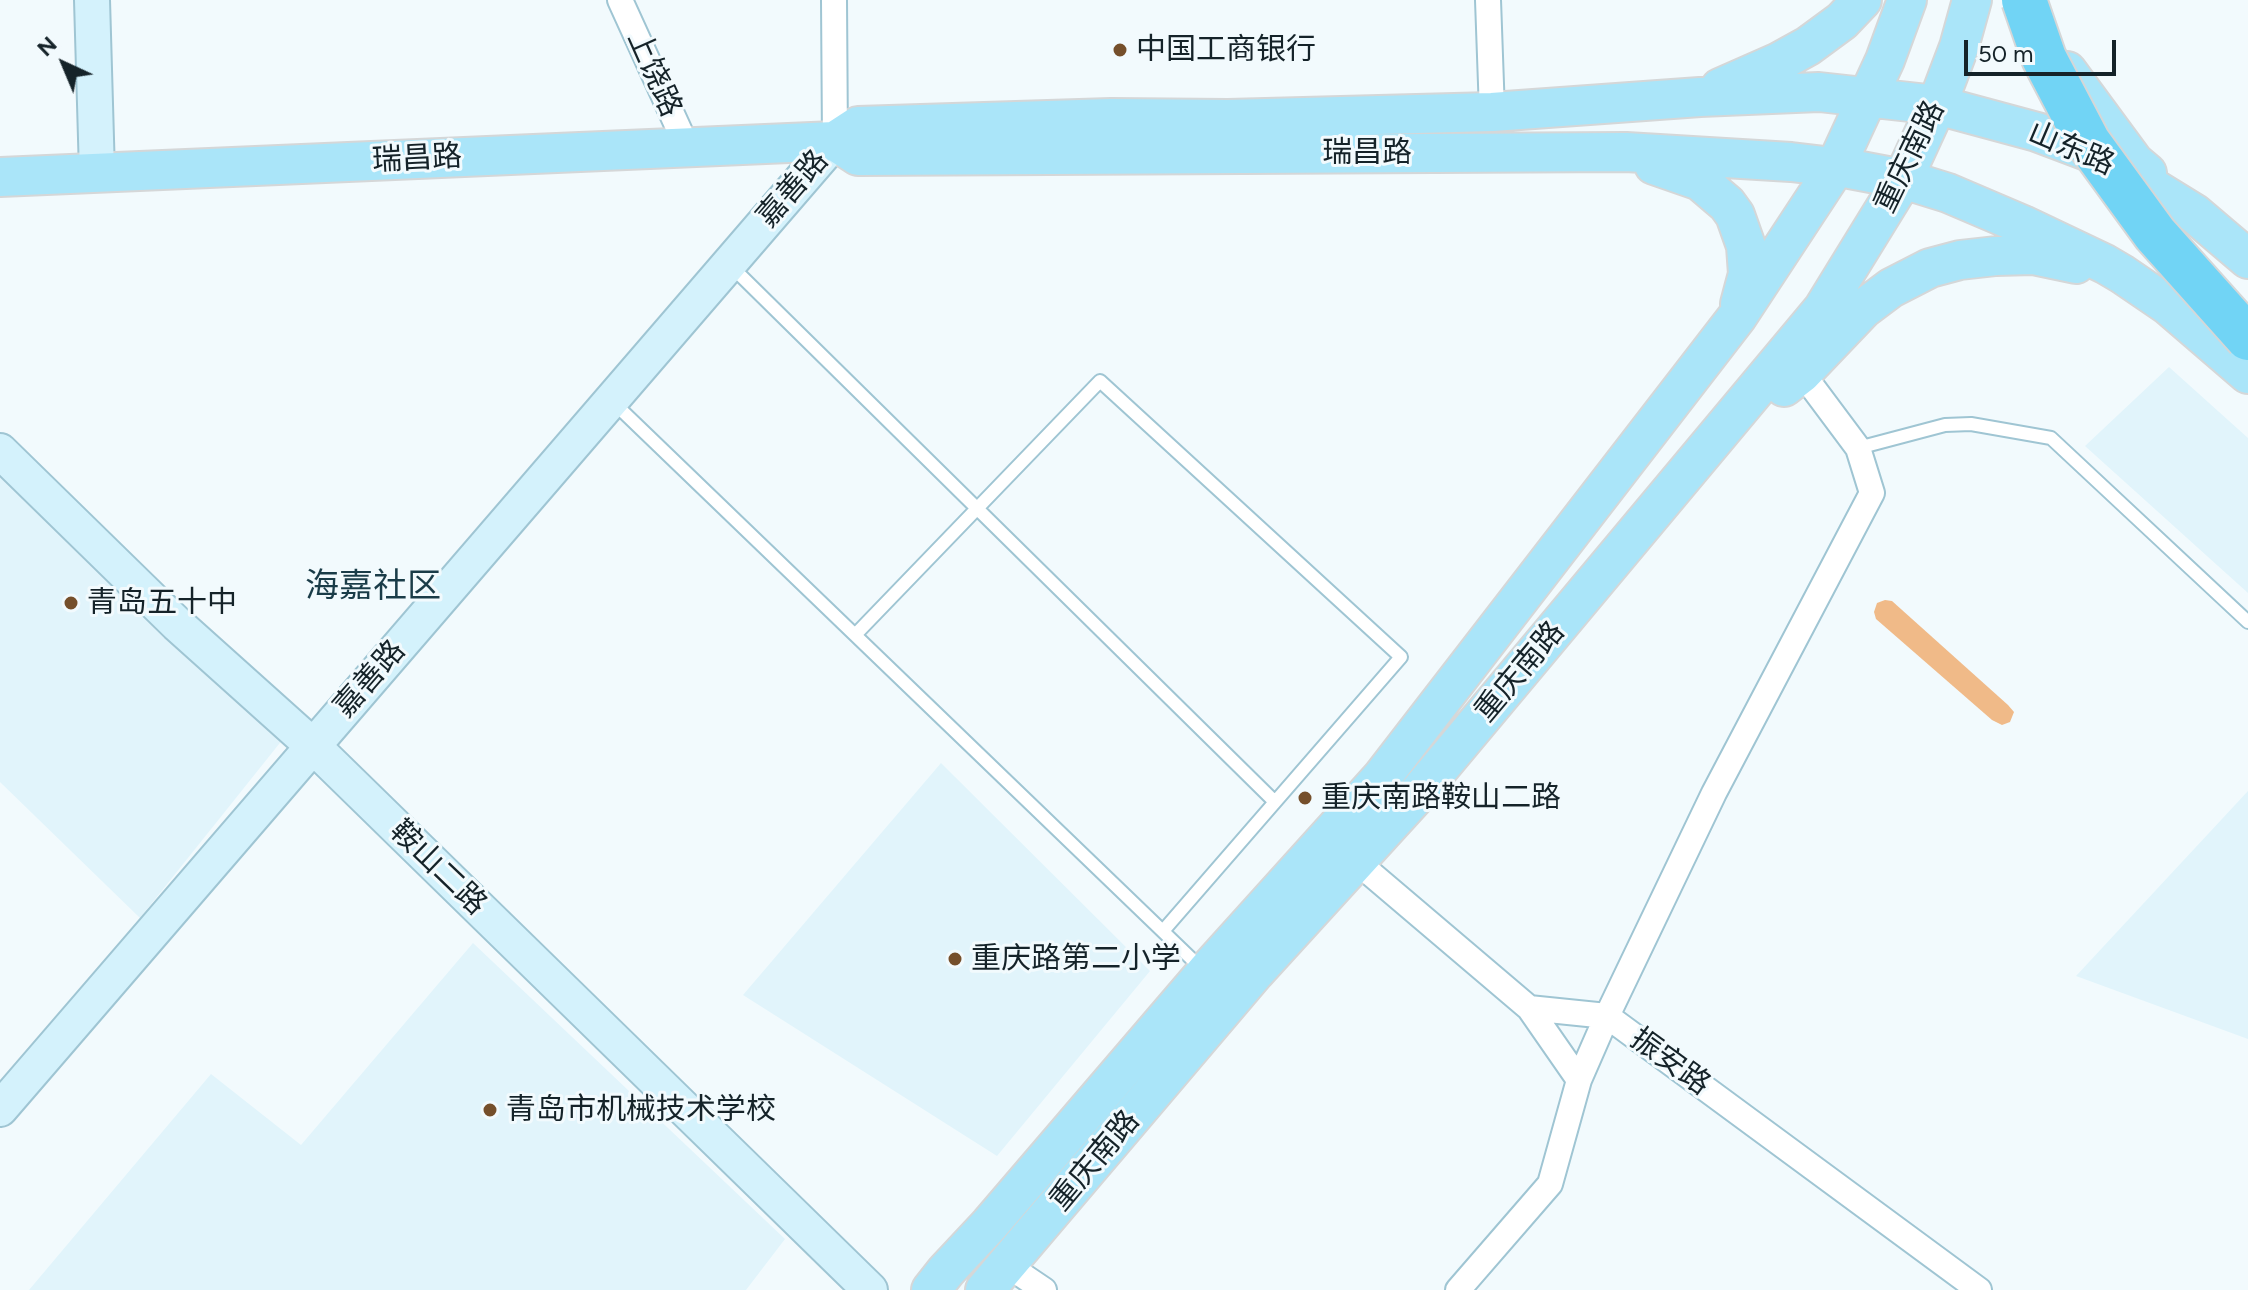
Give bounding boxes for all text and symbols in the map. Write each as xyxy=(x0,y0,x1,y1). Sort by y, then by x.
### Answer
north arrow xyxy=(24,24,104,104)
scale bar xyxy=(1968,24,2120,74)
street label: 上饶路 xyxy=(619,26,689,122)
text: N xyxy=(31,31,62,62)
place label: 中国工商银行 xyxy=(1136,32,1316,68)
text: 50 m xyxy=(1978,39,2034,68)
marker: 中国工商银行 xyxy=(1111,41,1129,59)
street label: 重庆南路 xyxy=(1868,95,1952,219)
street label: 山东路 xyxy=(2023,115,2119,183)
street label: 瑞昌路 xyxy=(1322,135,1412,171)
street label: 瑞昌路 xyxy=(371,139,463,179)
street label: 嘉善路 xyxy=(750,143,836,235)
district label: 海嘉社区 xyxy=(305,567,441,607)
place label: 青岛五十中 xyxy=(87,585,237,621)
marker: 青岛五十中 xyxy=(62,594,80,612)
street label: 重庆南路 xyxy=(1468,614,1572,730)
street label: 嘉善路 xyxy=(327,633,413,725)
place label: 重庆南路鞍山二路 xyxy=(1321,780,1561,816)
marker: 重庆南路鞍山二路 xyxy=(1296,789,1314,807)
street label: 鞍山二路 xyxy=(382,813,494,923)
place label: 重庆路第二小学 xyxy=(971,941,1181,977)
marker: 重庆路第二小学 xyxy=(946,950,964,968)
street label: 振安路 xyxy=(1623,1021,1717,1103)
place label: 青岛市机械技术学校 xyxy=(506,1092,776,1128)
marker: 青岛市机械技术学校 xyxy=(481,1101,499,1119)
street label: 重庆南路 xyxy=(1043,1103,1147,1219)

